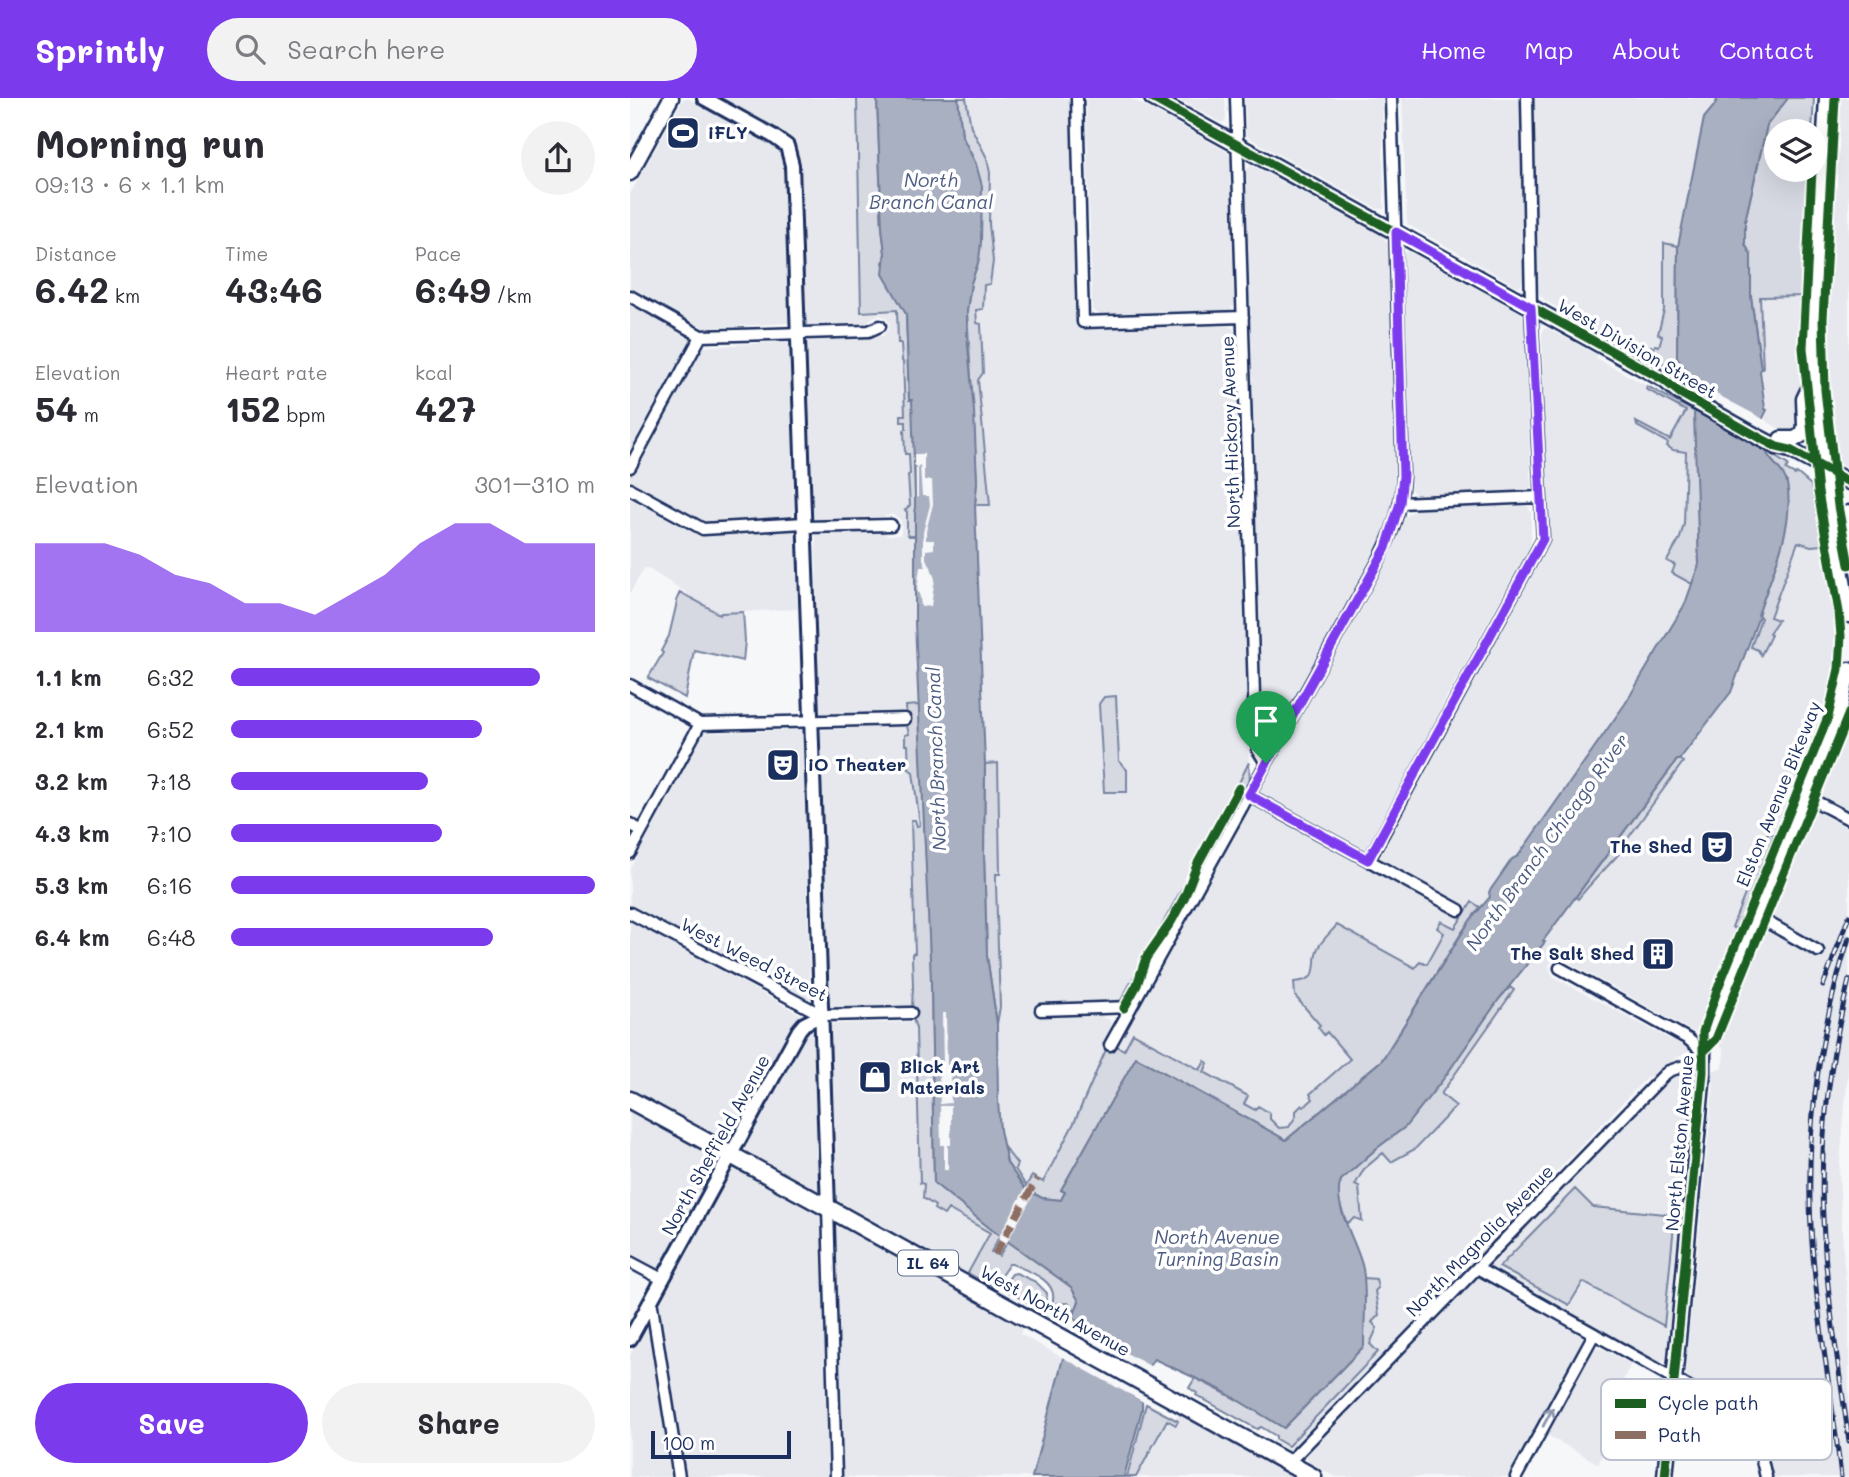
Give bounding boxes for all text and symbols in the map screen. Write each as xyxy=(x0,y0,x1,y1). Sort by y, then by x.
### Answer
search box xyxy=(207,18,697,81)
text: Sprintly xyxy=(35,28,165,71)
icon: search xyxy=(231,30,269,68)
text: Search here xyxy=(287,32,445,66)
text: Home xyxy=(1421,34,1486,65)
text: Map xyxy=(1524,34,1573,65)
text: About xyxy=(1611,34,1681,65)
text: Contact xyxy=(1719,34,1814,65)
sports icon: iFLY xyxy=(664,114,702,152)
text: Morning run xyxy=(35,118,265,168)
map controls xyxy=(1764,119,1827,182)
button: layers xyxy=(1764,119,1827,182)
place label: iFLY xyxy=(708,120,748,144)
button: share xyxy=(521,121,595,195)
water label: North Branch Canal xyxy=(869,167,993,214)
text: 09:13 · 6 × 1.1 km xyxy=(35,169,225,199)
text: Distance xyxy=(35,241,117,266)
text: Time xyxy=(225,241,268,266)
text: Pace xyxy=(415,241,461,266)
text: 6.42 xyxy=(35,266,109,312)
text: 43:46 xyxy=(225,266,323,312)
text: 6:49 xyxy=(415,266,491,312)
text: km xyxy=(109,283,140,308)
text: /km xyxy=(491,283,532,308)
street label: West Division Street xyxy=(1553,293,1722,404)
street label: North Hickory Avenue xyxy=(1215,335,1245,529)
text: Elevation xyxy=(35,360,120,385)
text: Heart rate xyxy=(225,360,328,385)
text: kcal xyxy=(415,360,453,385)
text: 54 xyxy=(35,385,78,431)
text: 152 xyxy=(225,385,281,431)
text: 427 xyxy=(415,385,476,431)
text: m xyxy=(78,402,99,427)
text: bpm xyxy=(281,402,326,427)
text: Elevation xyxy=(35,469,138,499)
text: 301–310 m xyxy=(475,469,595,499)
text: 1.1 km xyxy=(35,662,101,692)
text: 6:32 xyxy=(147,662,194,692)
water label: North Branch Canal xyxy=(920,666,951,851)
pin xyxy=(1236,691,1296,763)
street label: Elston Avenue Bikeway xyxy=(1730,697,1826,890)
icon: arrive xyxy=(1247,702,1285,740)
text: 2.1 km xyxy=(35,714,104,744)
text: 6:52 xyxy=(147,714,194,744)
water label: North Branch Chicago River xyxy=(1459,728,1634,955)
theatre icon: iO Theater xyxy=(764,746,802,784)
place label: iO Theater xyxy=(808,752,906,776)
text: 3.2 km xyxy=(35,766,108,796)
text: 7:18 xyxy=(147,766,191,796)
text: 4.3 km xyxy=(35,818,109,848)
text: 7:10 xyxy=(147,818,191,848)
theatre icon: The Shed xyxy=(1698,828,1736,866)
place label: The Shed xyxy=(1610,834,1692,858)
text: 5.3 km xyxy=(35,870,108,900)
text: 6:16 xyxy=(147,870,192,900)
street label: West Weed Street xyxy=(677,912,832,1007)
text: 6.4 km xyxy=(35,922,110,952)
text: 6:48 xyxy=(147,922,195,952)
building icon: The Salt Shed xyxy=(1639,935,1677,973)
place label: The Salt Shed xyxy=(1510,941,1634,965)
street label: North Sheffield Avenue xyxy=(655,1050,775,1239)
place label: Blick Art Materials xyxy=(900,1054,985,1099)
street label: North Elston Avenue xyxy=(1659,1054,1699,1232)
shop icon: Blick Art Materials xyxy=(856,1058,894,1096)
street label: North Magnolia Avenue xyxy=(1400,1159,1558,1322)
water label: North Avenue Turning Basin xyxy=(1154,1224,1280,1271)
road number: IL 64 xyxy=(898,1250,958,1275)
street label: West North Avenue xyxy=(976,1259,1135,1361)
legend xyxy=(1601,1379,1832,1460)
button: Save xyxy=(35,1383,308,1463)
button: Share xyxy=(322,1383,595,1463)
text: Cycle path xyxy=(1658,1390,1758,1415)
one-way arrow xyxy=(1542,1407,1556,1428)
text: Path xyxy=(1658,1422,1701,1447)
scale bar xyxy=(651,1428,791,1460)
text: 100 m xyxy=(662,1430,715,1455)

